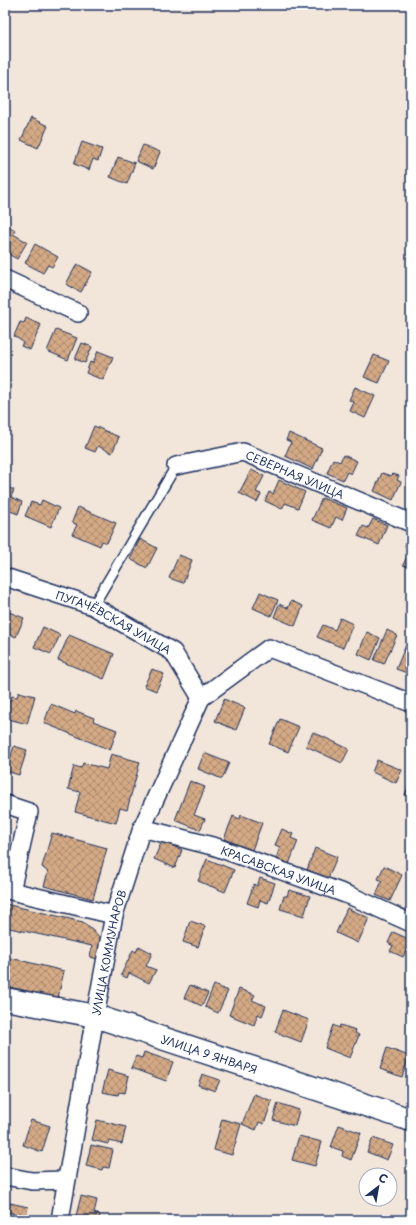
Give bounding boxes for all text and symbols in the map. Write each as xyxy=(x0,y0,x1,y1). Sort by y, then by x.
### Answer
street label: СЕВЕРНАЯ УЛИЦА xyxy=(243,446,348,503)
street label: ПУГАЧЁВСКАЯ УЛИЦА xyxy=(54,586,175,658)
street label: КРАСАВСКАЯ УЛИЦА xyxy=(219,841,339,899)
street label: УЛИЦА КОММУНАРОВ xyxy=(87,888,130,1016)
street label: УЛИЦА 9 ЯНВАРЯ xyxy=(159,1030,260,1077)
north arrow xyxy=(358,1167,398,1207)
text: С xyxy=(375,1169,391,1187)

